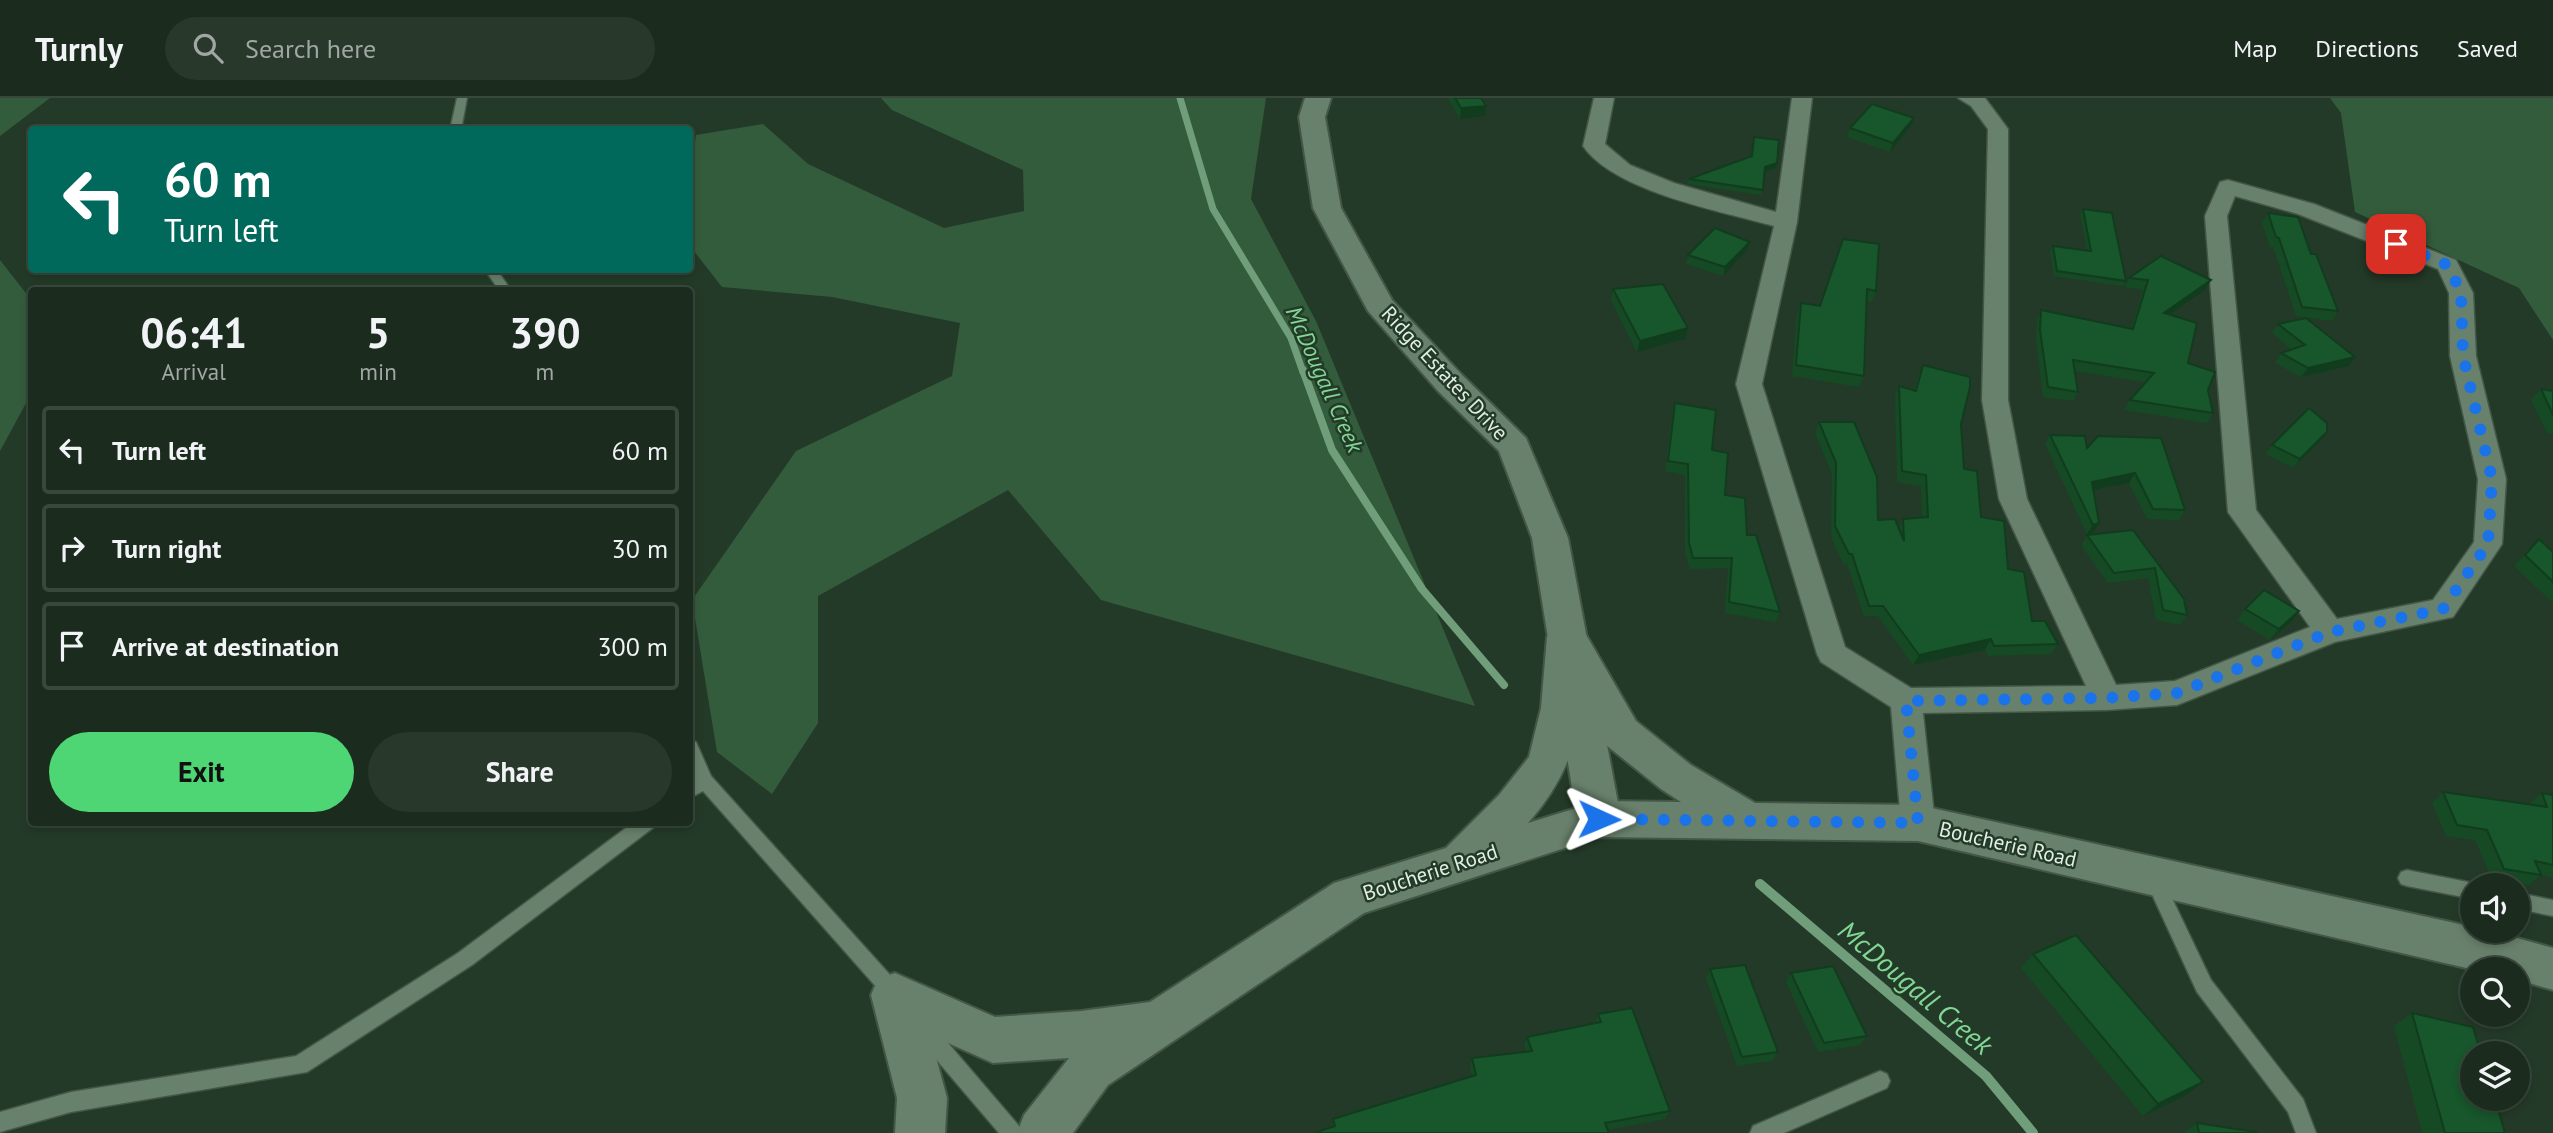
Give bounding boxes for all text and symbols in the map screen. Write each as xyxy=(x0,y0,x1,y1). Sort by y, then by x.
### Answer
search box xyxy=(165,17,655,80)
text: Turnly xyxy=(35,27,123,70)
icon: search xyxy=(189,29,227,67)
text: Search here xyxy=(245,32,376,65)
text: Map xyxy=(2233,33,2277,64)
text: Directions xyxy=(2315,33,2419,64)
text: Saved xyxy=(2457,33,2518,64)
text: 60 m xyxy=(164,147,271,211)
icon: left xyxy=(49,154,140,245)
text: Turn left xyxy=(164,209,279,251)
pin xyxy=(2366,214,2426,274)
icon: arrive xyxy=(2377,225,2415,263)
street label: Ridge Estates Drive xyxy=(1376,300,1514,446)
water label: McDougall Creek xyxy=(1280,301,1371,458)
text: 06:41 xyxy=(140,305,247,360)
text: 5 xyxy=(366,305,390,360)
text: 390 xyxy=(509,305,581,360)
text: Arrival xyxy=(161,357,226,386)
text: min xyxy=(359,357,397,386)
text: m xyxy=(536,357,554,386)
icon: left xyxy=(53,431,91,469)
text: Turn left xyxy=(112,434,206,467)
text: 60 m xyxy=(612,434,668,467)
icon: right xyxy=(53,529,91,567)
text: Turn right xyxy=(112,532,221,565)
text: 30 m xyxy=(612,532,668,565)
icon: arrive xyxy=(53,627,91,665)
text: Arrive at destination xyxy=(112,630,339,663)
text: 300 m xyxy=(597,630,668,663)
button: Exit xyxy=(49,732,354,812)
button: Share xyxy=(368,732,672,812)
position arrow xyxy=(1562,782,1636,856)
street label: Boucherie Road xyxy=(1937,815,2079,873)
street label: Boucherie Road xyxy=(1359,838,1501,906)
map controls xyxy=(2460,873,2530,1111)
button: sound xyxy=(2460,873,2530,943)
water label: McDougall Creek xyxy=(1831,911,2002,1063)
button: search xyxy=(2460,957,2530,1027)
button: layers xyxy=(2460,1041,2530,1111)

